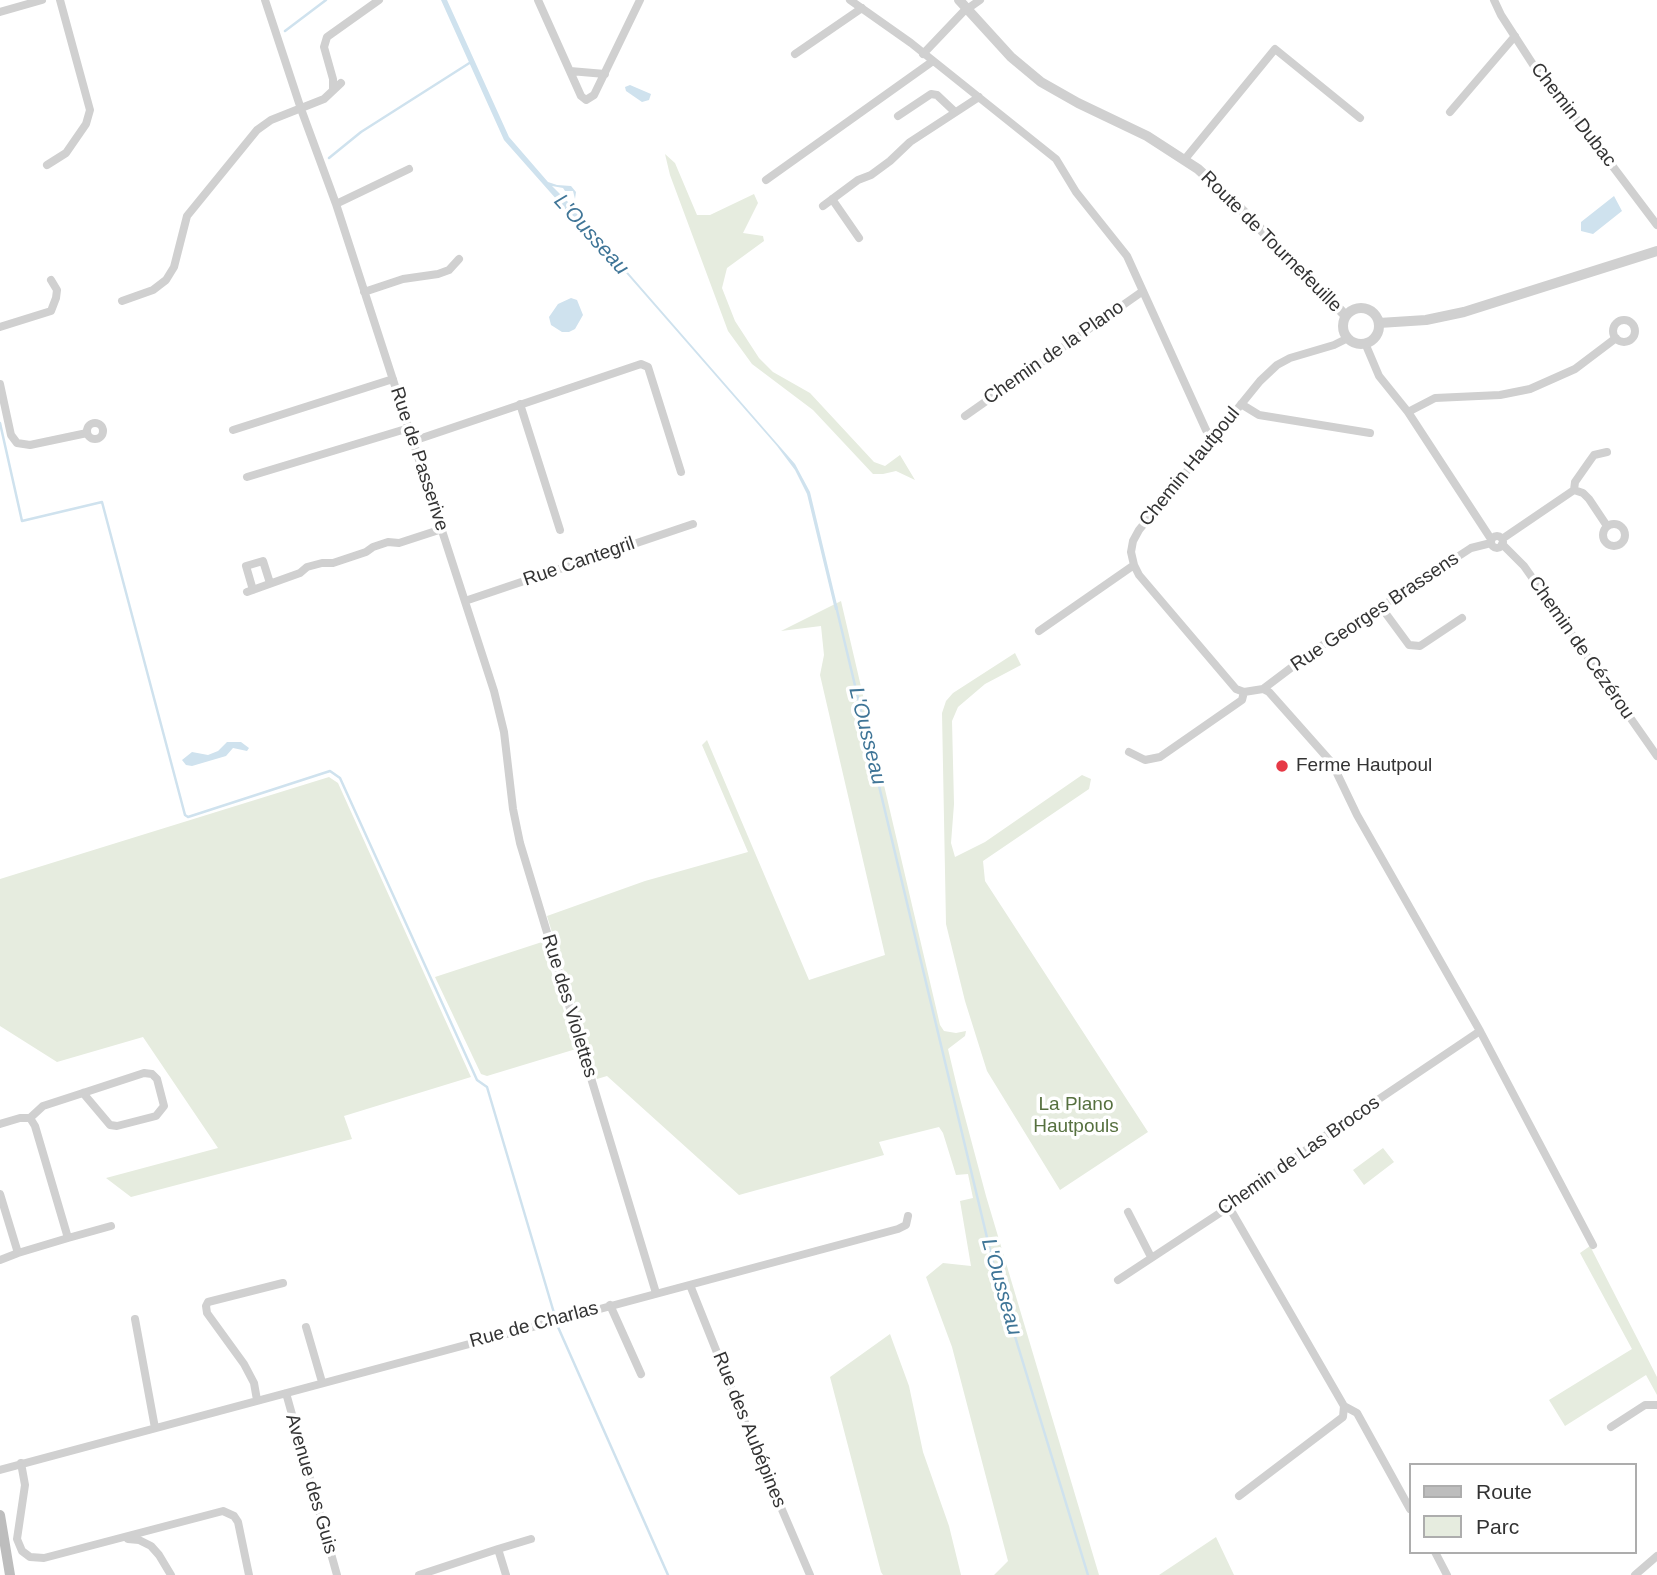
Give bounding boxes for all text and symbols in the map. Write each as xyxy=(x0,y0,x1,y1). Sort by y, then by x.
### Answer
street label: Chemin Dubac xyxy=(1525,58,1621,172)
street label: Route de Tournefeuille xyxy=(1196,167,1346,317)
water label: L'Ousseau xyxy=(548,190,634,280)
street label: Chemin de la Plano xyxy=(980,296,1128,410)
street label: Rue de Passerive xyxy=(385,384,453,534)
street label: Chemin Hautpoul xyxy=(1135,403,1245,531)
street label: Rue Cantegril xyxy=(520,532,638,592)
street label: Rue Georges Brassens xyxy=(1287,547,1463,677)
street label: Chemin de Cézérou xyxy=(1523,572,1639,724)
water label: L'Ousseau xyxy=(843,685,891,787)
place label: Ferme Hautpoul xyxy=(1296,755,1432,777)
marker: Ferme Hautpoul xyxy=(1274,758,1290,774)
street label: Rue des Violettes xyxy=(536,932,602,1080)
street label: Chemin de Las Brocos xyxy=(1214,1092,1384,1220)
park label: La Plano Hautpouls xyxy=(1033,1094,1119,1138)
water label: L'Ousseau xyxy=(975,1236,1027,1338)
street label: Rue de Charlas xyxy=(467,1297,601,1353)
street label: Rue des Aubépines xyxy=(707,1349,791,1511)
street label: Avenue des Guis xyxy=(280,1411,342,1557)
legend xyxy=(1408,1463,1636,1554)
text: Route xyxy=(1476,1480,1532,1503)
text: Parc xyxy=(1476,1515,1519,1538)

